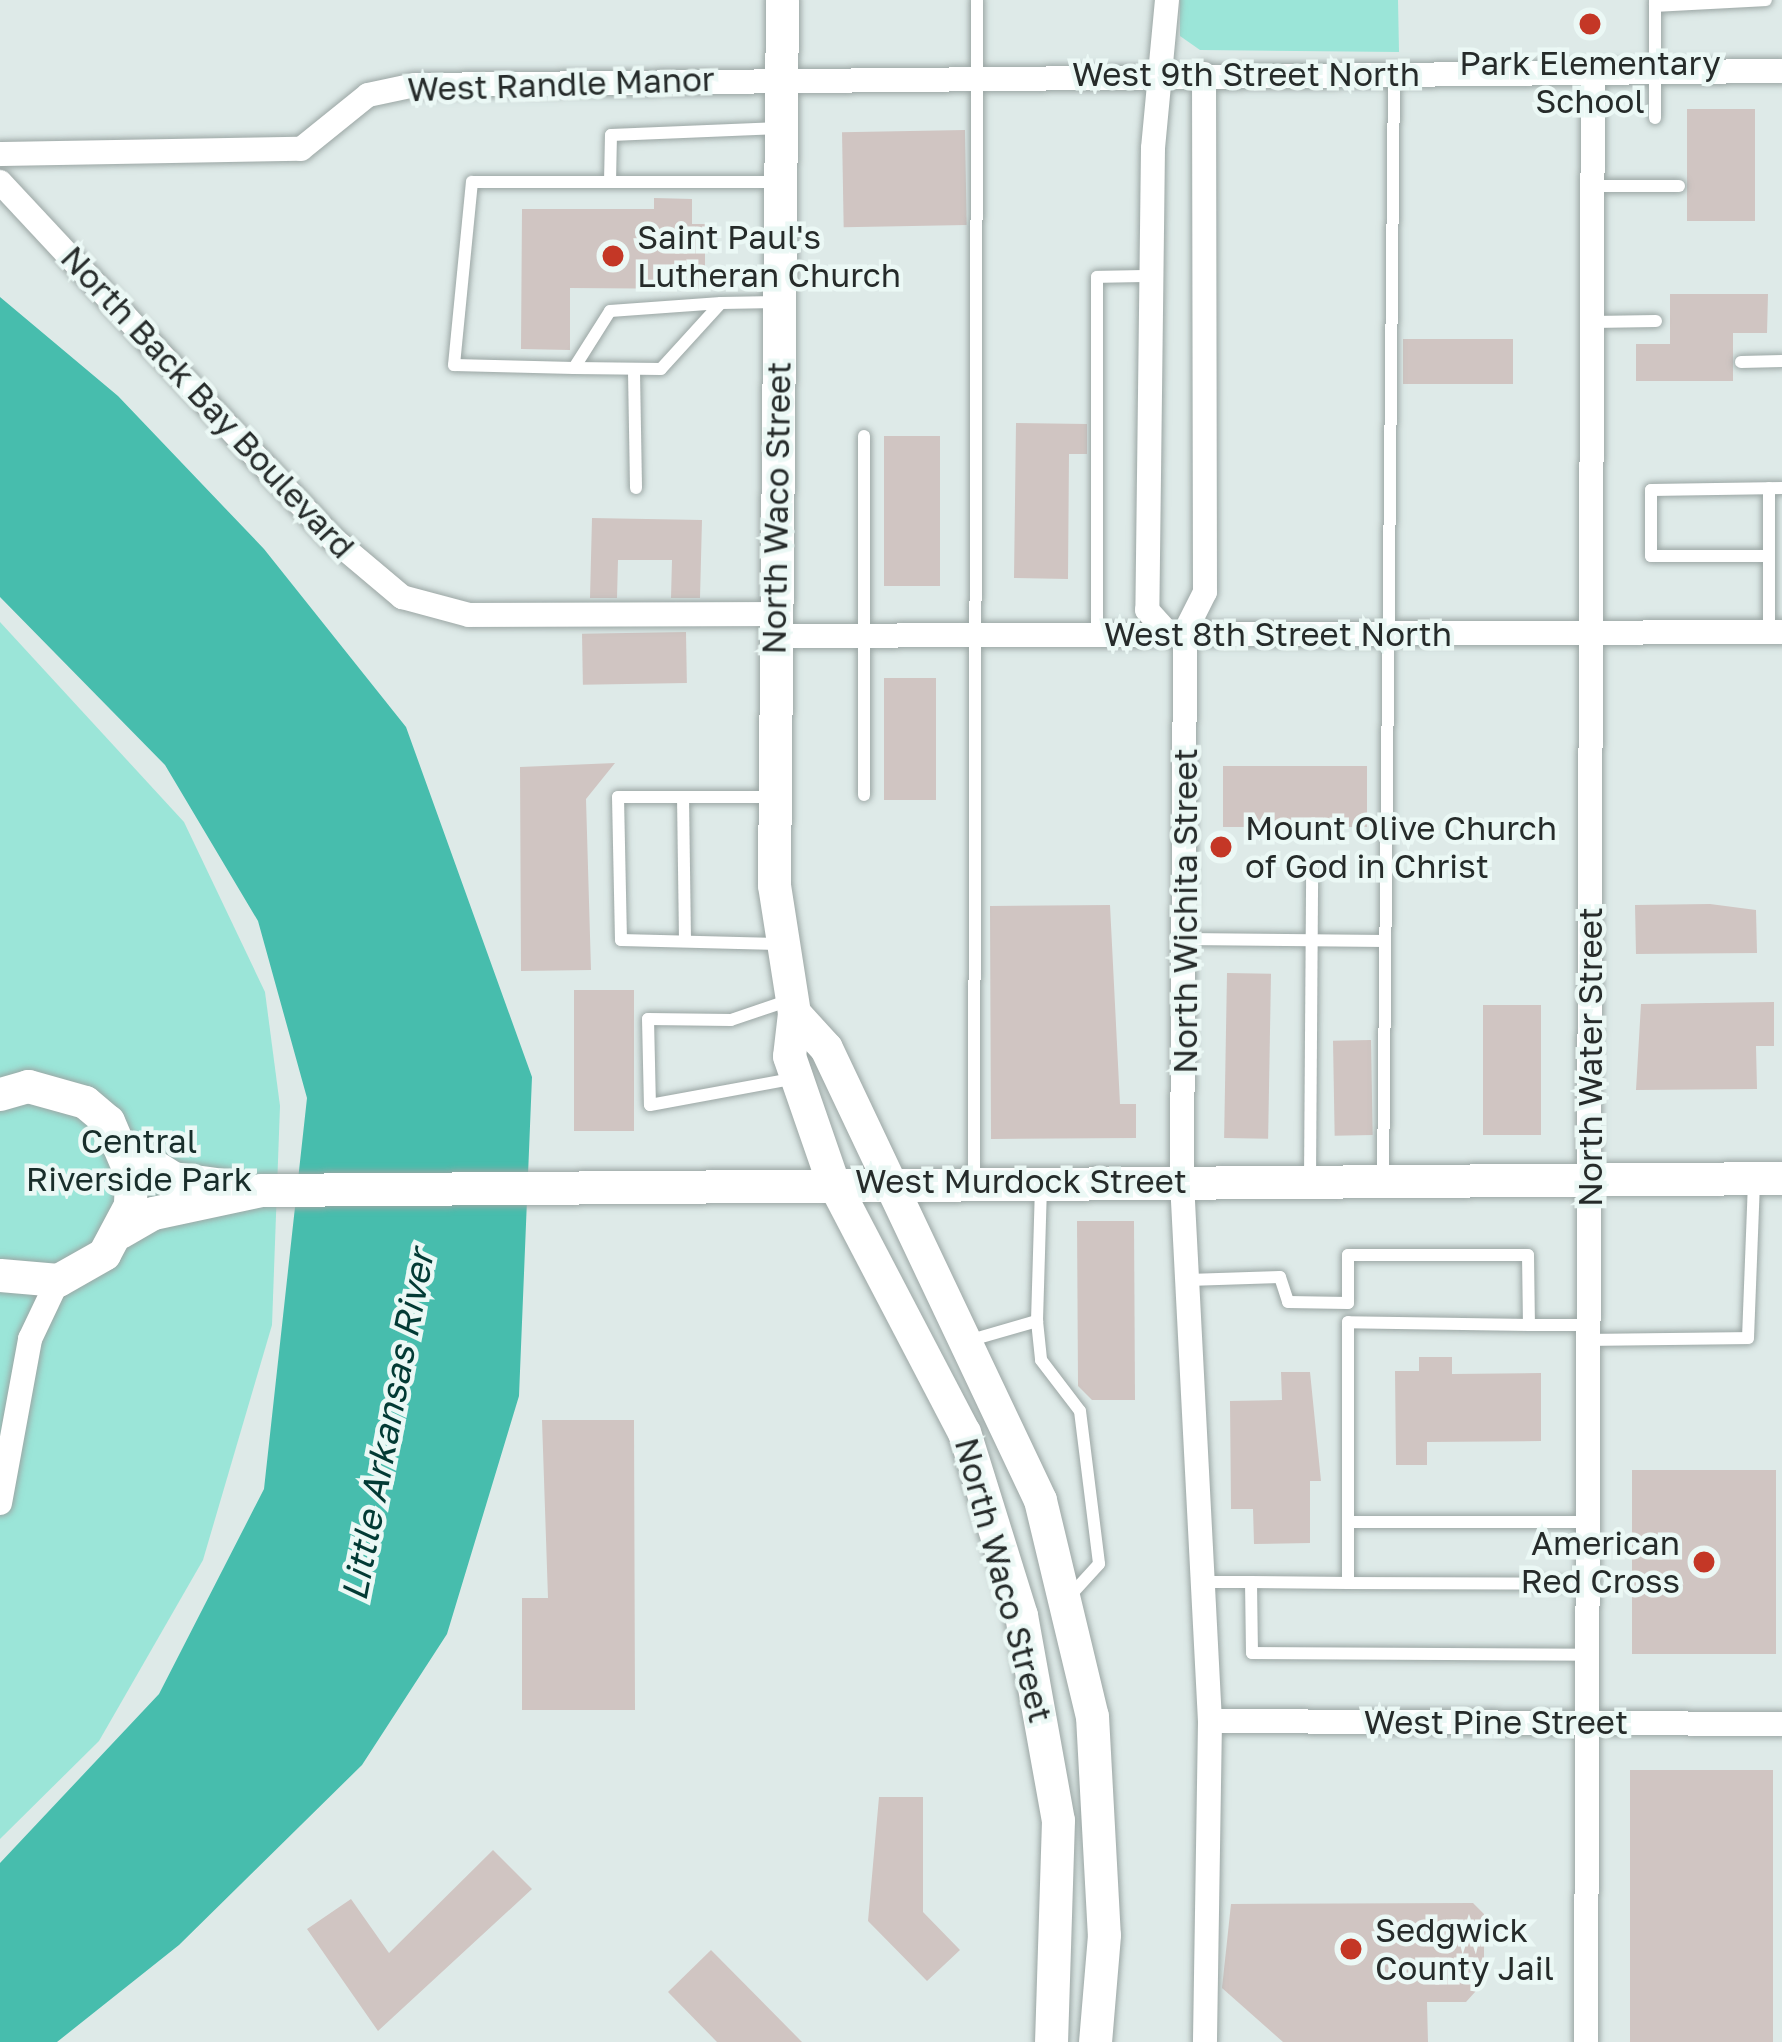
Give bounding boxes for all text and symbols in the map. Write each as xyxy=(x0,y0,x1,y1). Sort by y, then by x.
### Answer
marker: Park Elementary School xyxy=(1577,11,1603,37)
place label: Park Elementary School xyxy=(1459,43,1721,121)
street label: West 9th Street North xyxy=(1072,54,1420,94)
street label: West Randle Manor xyxy=(407,59,715,109)
place label: Saint Paul's Lutheran Church xyxy=(637,217,901,295)
street label: North Back Bay Boulevard xyxy=(53,238,363,566)
marker: Saint Paul's Lutheran Church xyxy=(600,243,626,269)
street label: North Waco Street xyxy=(754,361,798,655)
street label: West 8th Street North xyxy=(1104,614,1452,654)
street label: North Wichita Street xyxy=(1165,748,1205,1074)
place label: Mount Olive Church of God in Christ xyxy=(1245,808,1557,886)
marker: Mount Olive Church of God in Christ xyxy=(1208,834,1234,860)
street label: North Water Street xyxy=(1570,907,1610,1207)
park label: Central Riverside Park xyxy=(26,1121,252,1199)
street label: West Murdock Street xyxy=(855,1161,1187,1201)
water label: Little Arkansas River xyxy=(332,1246,442,1604)
street label: North Waco Street xyxy=(947,1433,1061,1727)
place label: American Red Cross xyxy=(1520,1523,1680,1601)
marker: American Red Cross xyxy=(1691,1549,1717,1575)
street label: West Pine Street xyxy=(1364,1702,1628,1742)
place label: Sedgwick County Jail xyxy=(1375,1910,1554,1988)
marker: Sedgwick County Jail xyxy=(1338,1936,1364,1962)

